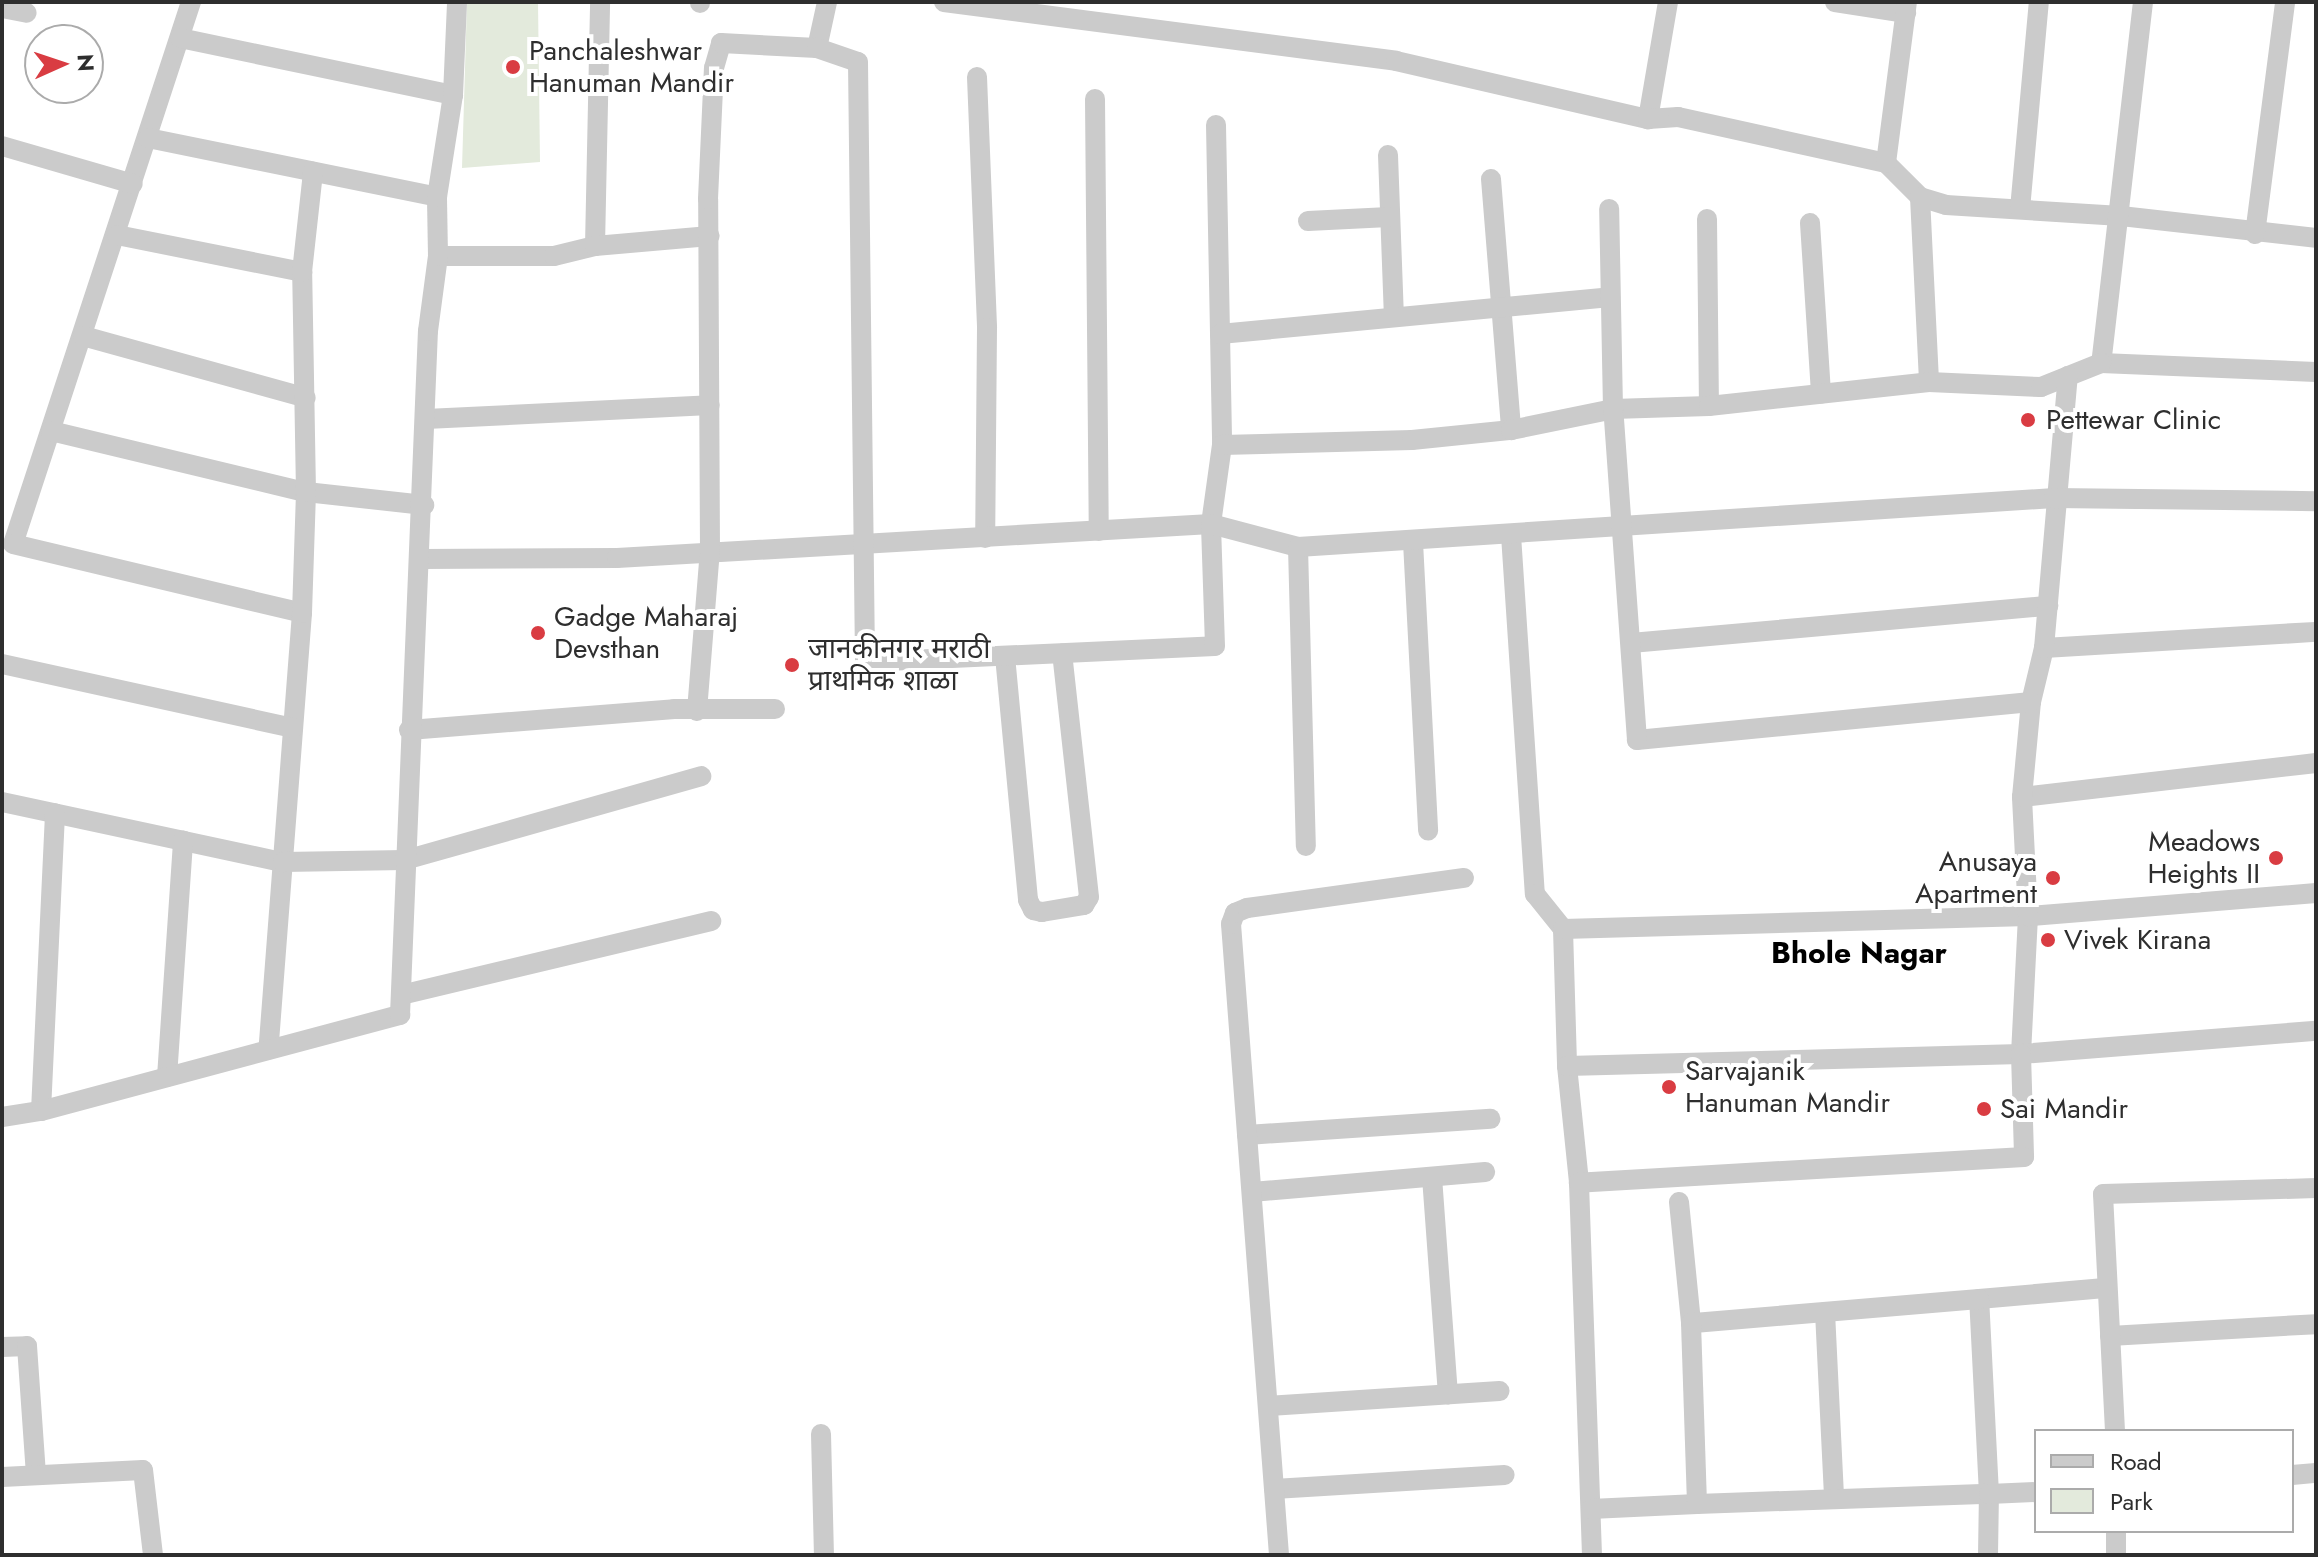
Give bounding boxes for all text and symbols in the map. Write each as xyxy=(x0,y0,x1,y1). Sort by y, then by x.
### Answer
north arrow xyxy=(24,24,104,104)
place label: Panchaleshwar Hanuman Mandir xyxy=(529,34,734,100)
text: N xyxy=(70,53,102,72)
marker: Panchaleshwar Hanuman Mandir xyxy=(504,58,522,76)
place label: Pettewar Clinic xyxy=(2046,403,2221,437)
marker: Pettewar Clinic xyxy=(2017,409,2039,431)
place label: Gadge Maharaj Devsthan xyxy=(554,600,738,666)
marker: Gadge Maharaj Devsthan xyxy=(529,624,547,642)
place label: जानकीनगर मराठी प्राथमिक शाळा xyxy=(808,632,990,698)
marker: जानकीनगर मराठी प्राथमिक शाळा xyxy=(783,656,801,674)
place label: Meadows Heights II xyxy=(2147,825,2260,891)
place label: Anusaya Apartment xyxy=(1915,845,2037,911)
marker: Meadows Heights II xyxy=(2267,849,2285,867)
marker: Anusaya Apartment xyxy=(2044,869,2062,887)
place label: Vivek Kirana xyxy=(2064,923,2211,957)
marker: Vivek Kirana xyxy=(2039,931,2057,949)
district label: Bhole Nagar xyxy=(1771,935,1947,971)
place label: Sarvajanik Hanuman Mandir xyxy=(1685,1054,1890,1120)
marker: Sarvajanik Hanuman Mandir xyxy=(1660,1078,1678,1096)
place label: Sai Mandir xyxy=(2000,1092,2128,1126)
marker: Sai Mandir xyxy=(1975,1100,1993,1118)
legend xyxy=(2034,1429,2294,1533)
text: Road xyxy=(2110,1444,2162,1479)
text: Park xyxy=(2110,1484,2153,1519)

